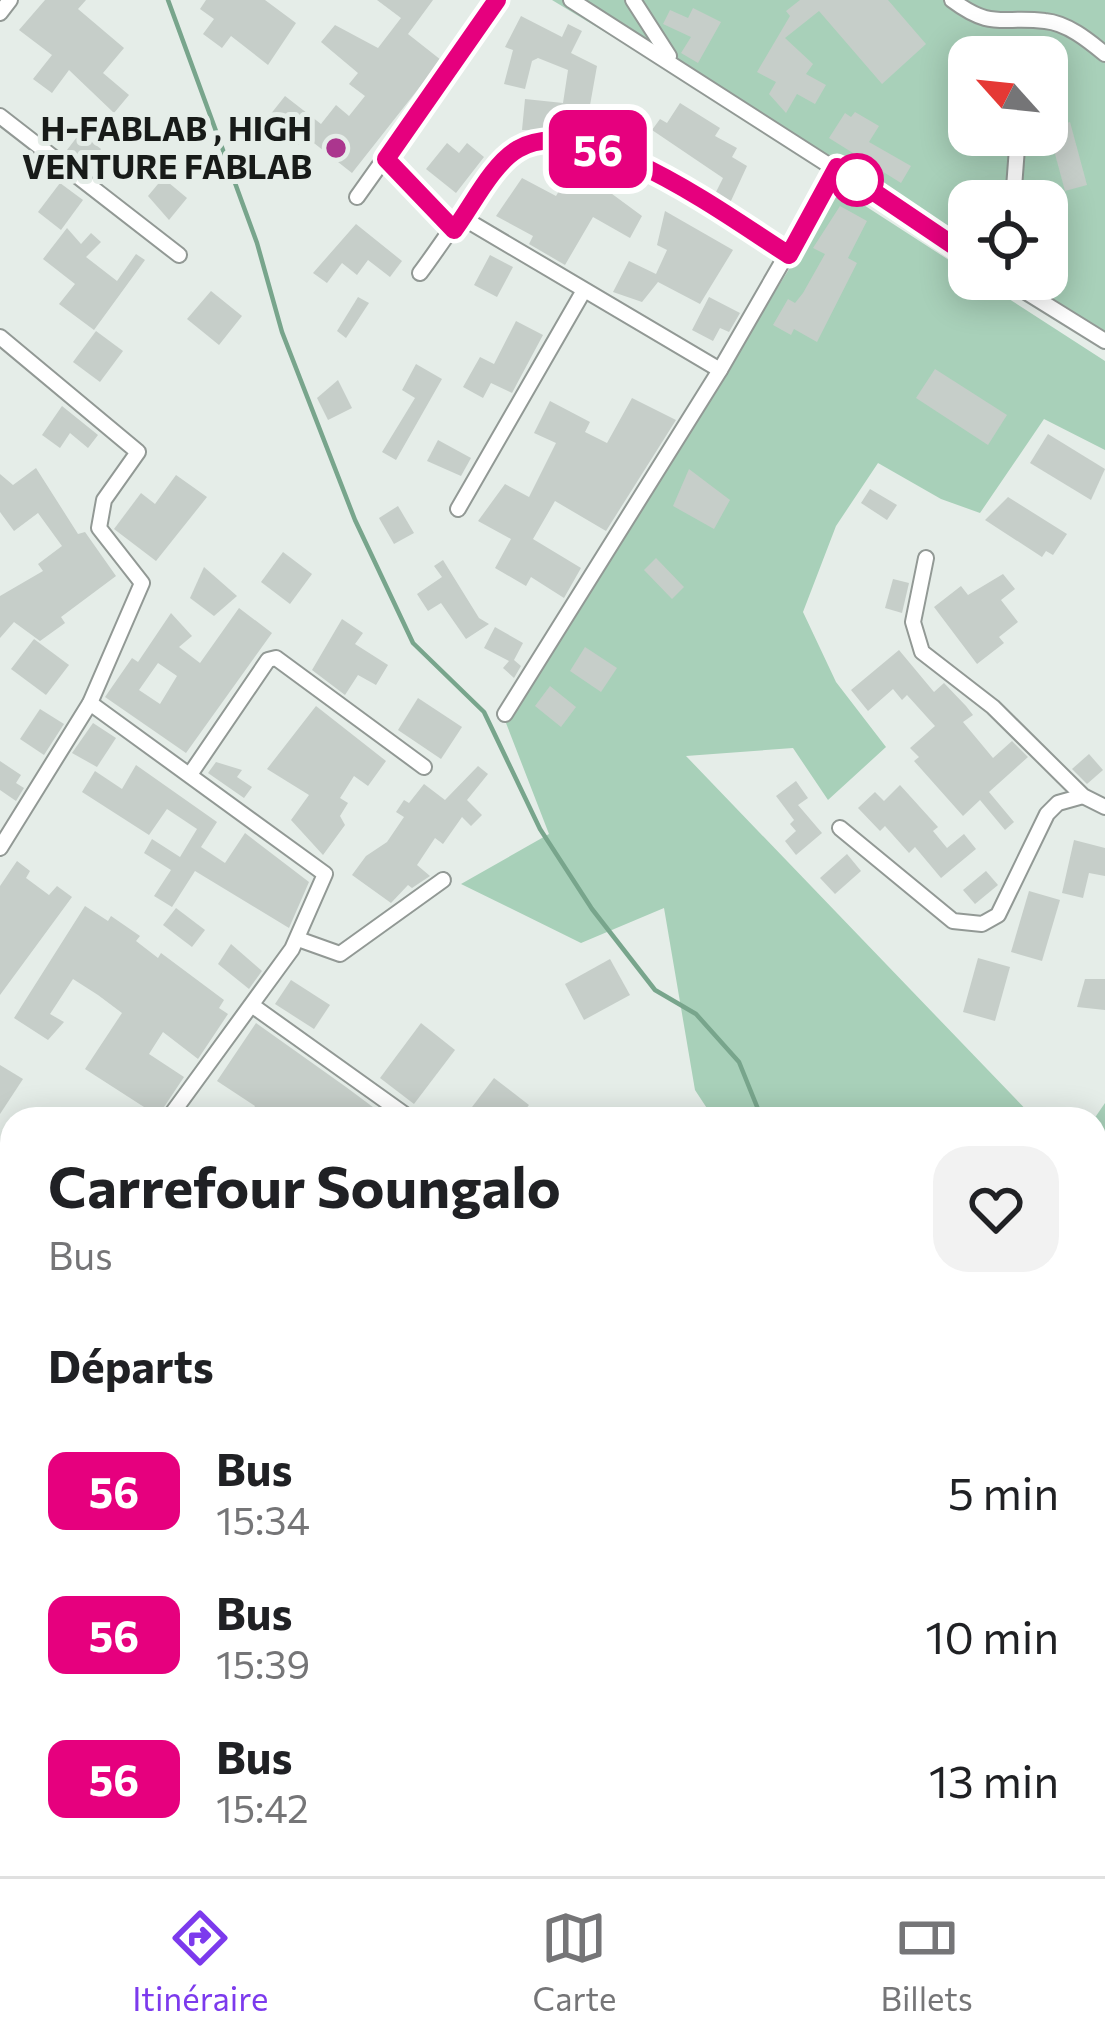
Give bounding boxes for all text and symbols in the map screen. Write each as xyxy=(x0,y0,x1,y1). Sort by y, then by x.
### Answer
north arrow xyxy=(948,36,1068,156)
map controls xyxy=(948,36,1068,300)
place label: H-FABLAB , HIGH VENTURE FABLAB xyxy=(22,107,312,186)
line badge: 56 xyxy=(544,110,652,188)
text: 56 xyxy=(573,123,623,175)
marker: H-FABLAB , HIGH VENTURE FABLAB xyxy=(323,135,349,161)
unlabelled marker xyxy=(832,155,882,205)
button: locate xyxy=(948,180,1068,300)
button: heart xyxy=(933,1146,1059,1272)
text: Carrefour Soungalo xyxy=(48,1150,561,1220)
text: Bus xyxy=(48,1230,113,1278)
text: Départs xyxy=(48,1337,214,1392)
text: Bus xyxy=(216,1440,292,1495)
text: 5 min xyxy=(948,1464,1059,1519)
text: 56 xyxy=(89,1465,139,1517)
text: 15:34 xyxy=(216,1495,310,1543)
text: Bus xyxy=(216,1584,292,1639)
text: 10 min xyxy=(925,1608,1059,1663)
text: 56 xyxy=(89,1609,139,1661)
text: 15:39 xyxy=(216,1639,310,1687)
text: Bus xyxy=(216,1728,292,1783)
text: 13 min xyxy=(929,1752,1059,1807)
text: 56 xyxy=(89,1753,139,1805)
text: 15:42 xyxy=(216,1783,309,1831)
tab: Itinéraire xyxy=(132,1905,268,2018)
tab: Carte xyxy=(533,1905,616,2018)
tab: Billets xyxy=(881,1905,973,2018)

